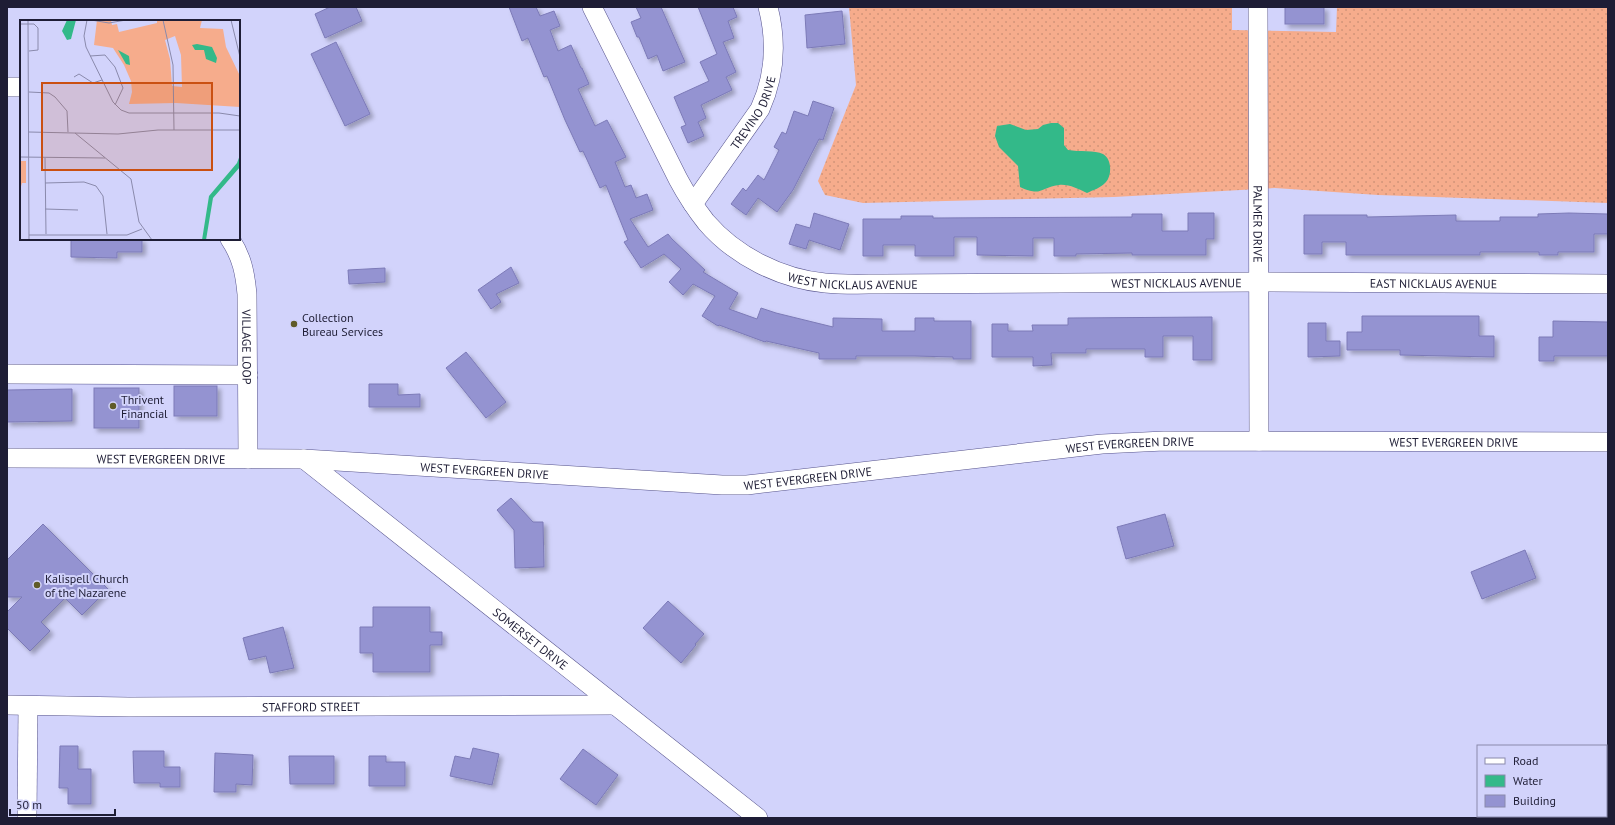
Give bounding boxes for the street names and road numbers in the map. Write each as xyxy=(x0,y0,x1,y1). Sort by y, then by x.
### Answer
street label: TREVINO DRIVE xyxy=(727,74,778,152)
street label: PALMER DRIVE xyxy=(1251,185,1266,263)
street label: WEST NICKLAUS AVENUE xyxy=(786,268,918,292)
street label: WEST NICKLAUS AVENUE xyxy=(1111,275,1242,290)
street label: EAST NICKLAUS AVENUE xyxy=(1370,275,1497,291)
street label: VILLAGE LOOP xyxy=(240,308,255,385)
street label: WEST EVERGREEN DRIVE xyxy=(1065,433,1194,456)
street label: WEST EVERGREEN DRIVE xyxy=(1389,434,1518,449)
street label: WEST EVERGREEN DRIVE xyxy=(97,451,225,466)
street label: WEST EVERGREEN DRIVE xyxy=(420,459,549,482)
street label: WEST EVERGREEN DRIVE xyxy=(743,463,873,493)
street label: SOMERSET DRIVE xyxy=(490,604,571,673)
street label: STAFFORD STREET xyxy=(262,699,360,714)

